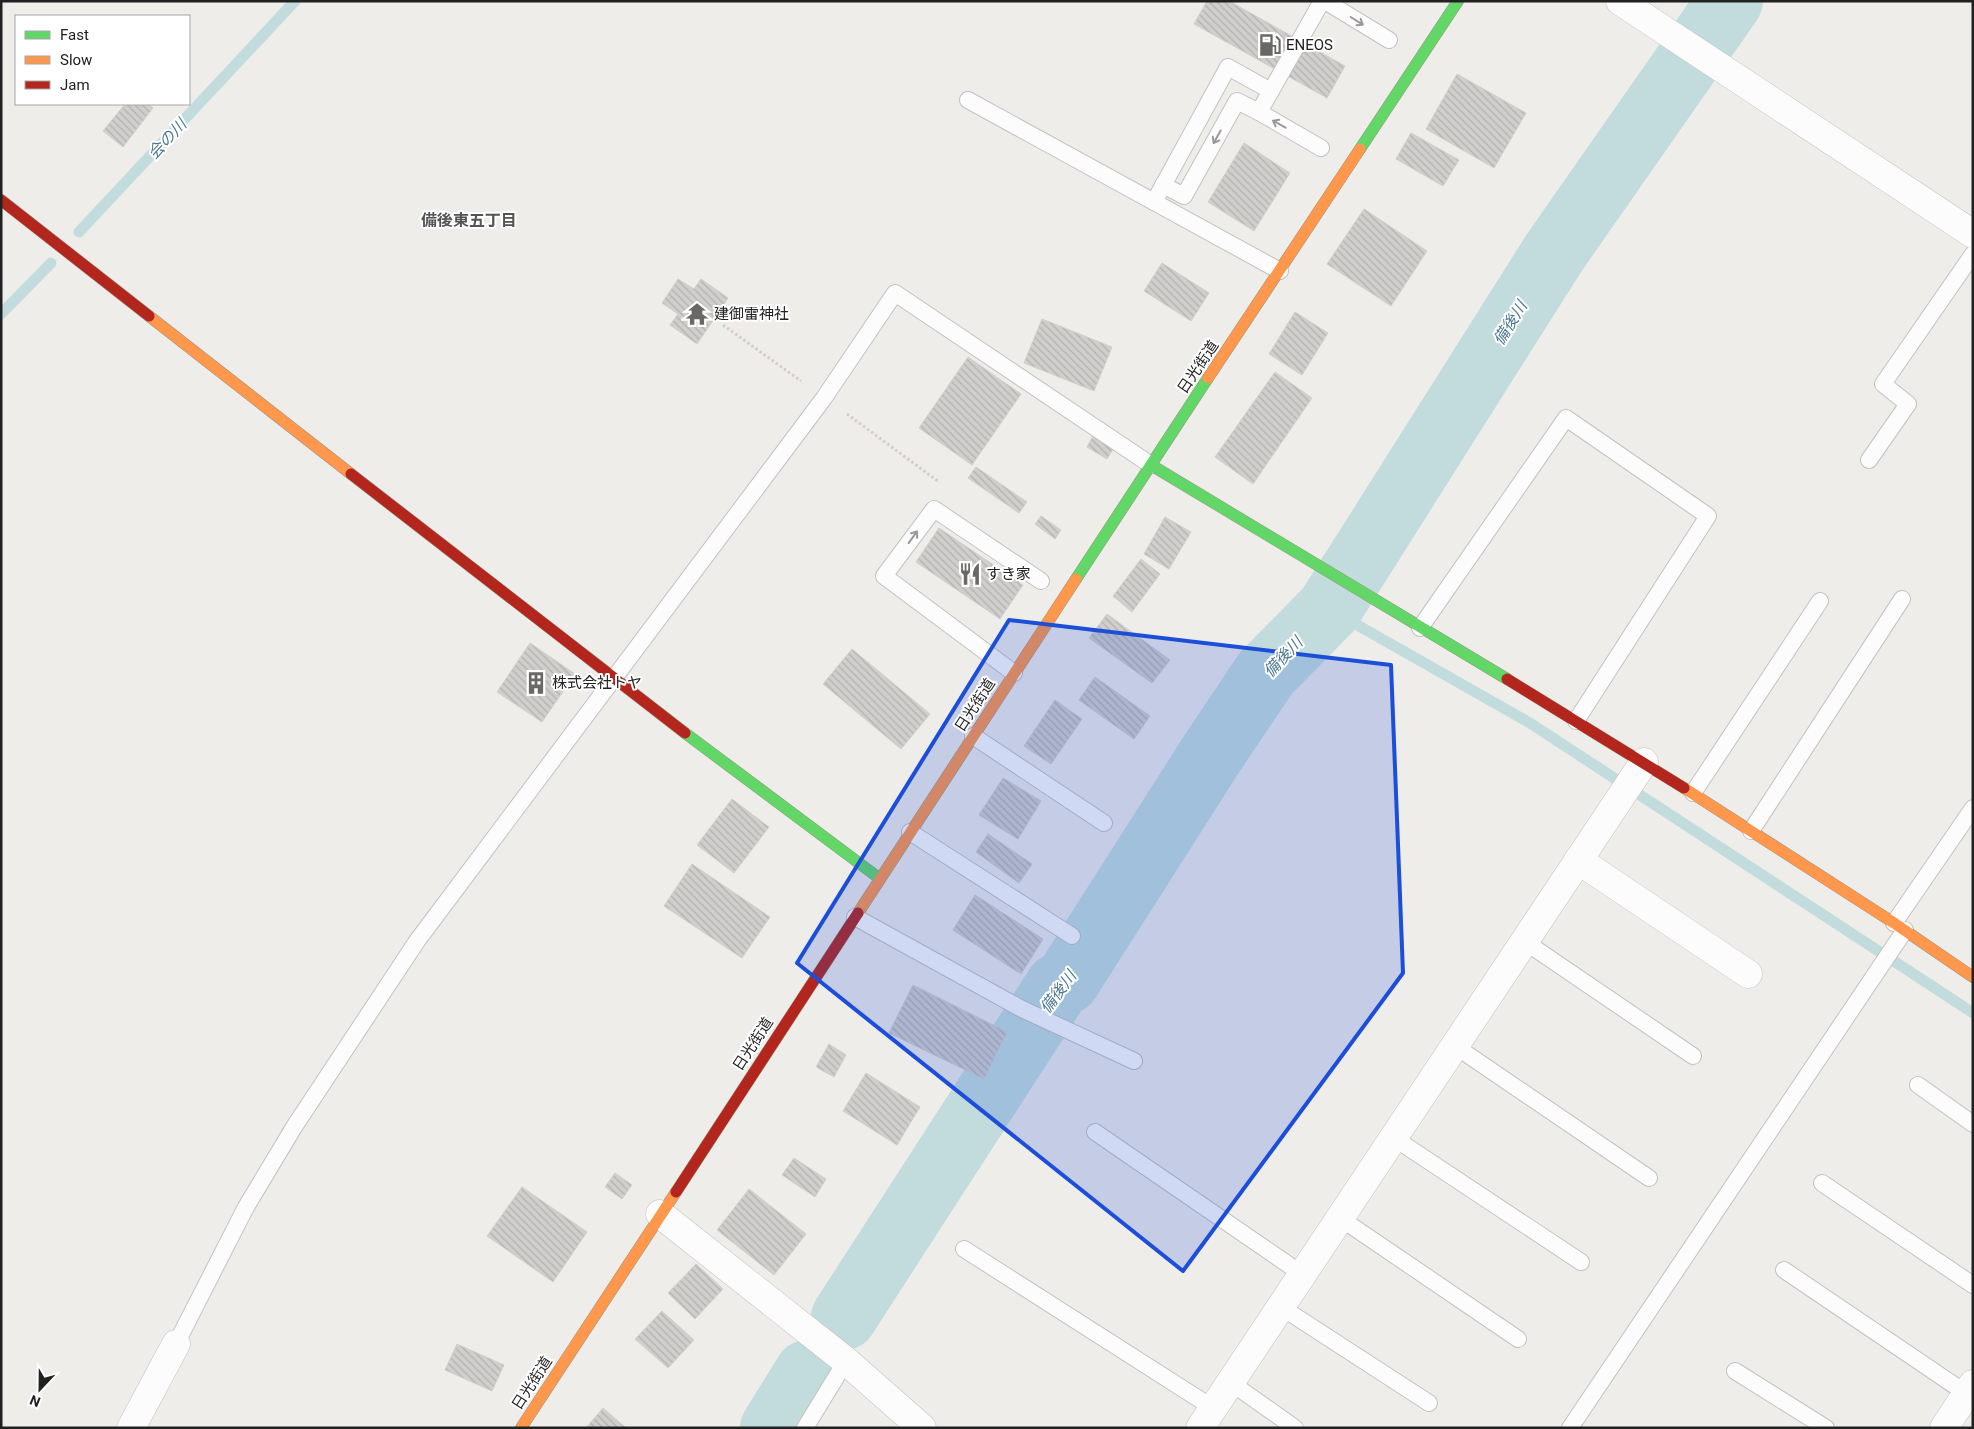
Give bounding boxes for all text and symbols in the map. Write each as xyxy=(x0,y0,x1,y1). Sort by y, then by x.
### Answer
legend xyxy=(15,15,190,105)
one-way arrow xyxy=(1350,16,1364,26)
text: Fast xyxy=(60,26,89,44)
fuel station icon: ENEOS xyxy=(1257,32,1283,58)
place label: ENEOS xyxy=(1286,36,1333,54)
text: Slow xyxy=(60,51,92,69)
text: Jam xyxy=(60,76,90,94)
water label: 会の川 xyxy=(144,114,192,163)
one-way arrow xyxy=(1272,118,1286,128)
one-way arrow xyxy=(1211,129,1221,144)
district label: 備後東五丁目 xyxy=(421,211,517,230)
water label: 備後川 xyxy=(1489,296,1532,348)
temple icon: 建御雷神社 xyxy=(684,301,710,327)
place label: 建御雷神社 xyxy=(714,305,789,323)
street label: 日光街道 xyxy=(1174,337,1222,397)
one-way arrow xyxy=(908,530,918,544)
restaurant icon: すき家 xyxy=(957,561,983,587)
place label: すき家 xyxy=(986,565,1031,583)
water label: 備後川 xyxy=(1260,632,1308,681)
building icon: 株式会社トヤ xyxy=(523,670,549,696)
place label: 株式会社トヤ xyxy=(552,674,642,692)
street label: 日光街道 xyxy=(951,675,999,735)
water label: 備後川 xyxy=(1036,966,1081,1017)
street label: 日光街道 xyxy=(729,1014,777,1074)
street label: 日光街道 xyxy=(508,1353,556,1413)
north arrow xyxy=(15,1364,65,1414)
text: N xyxy=(28,1392,43,1410)

